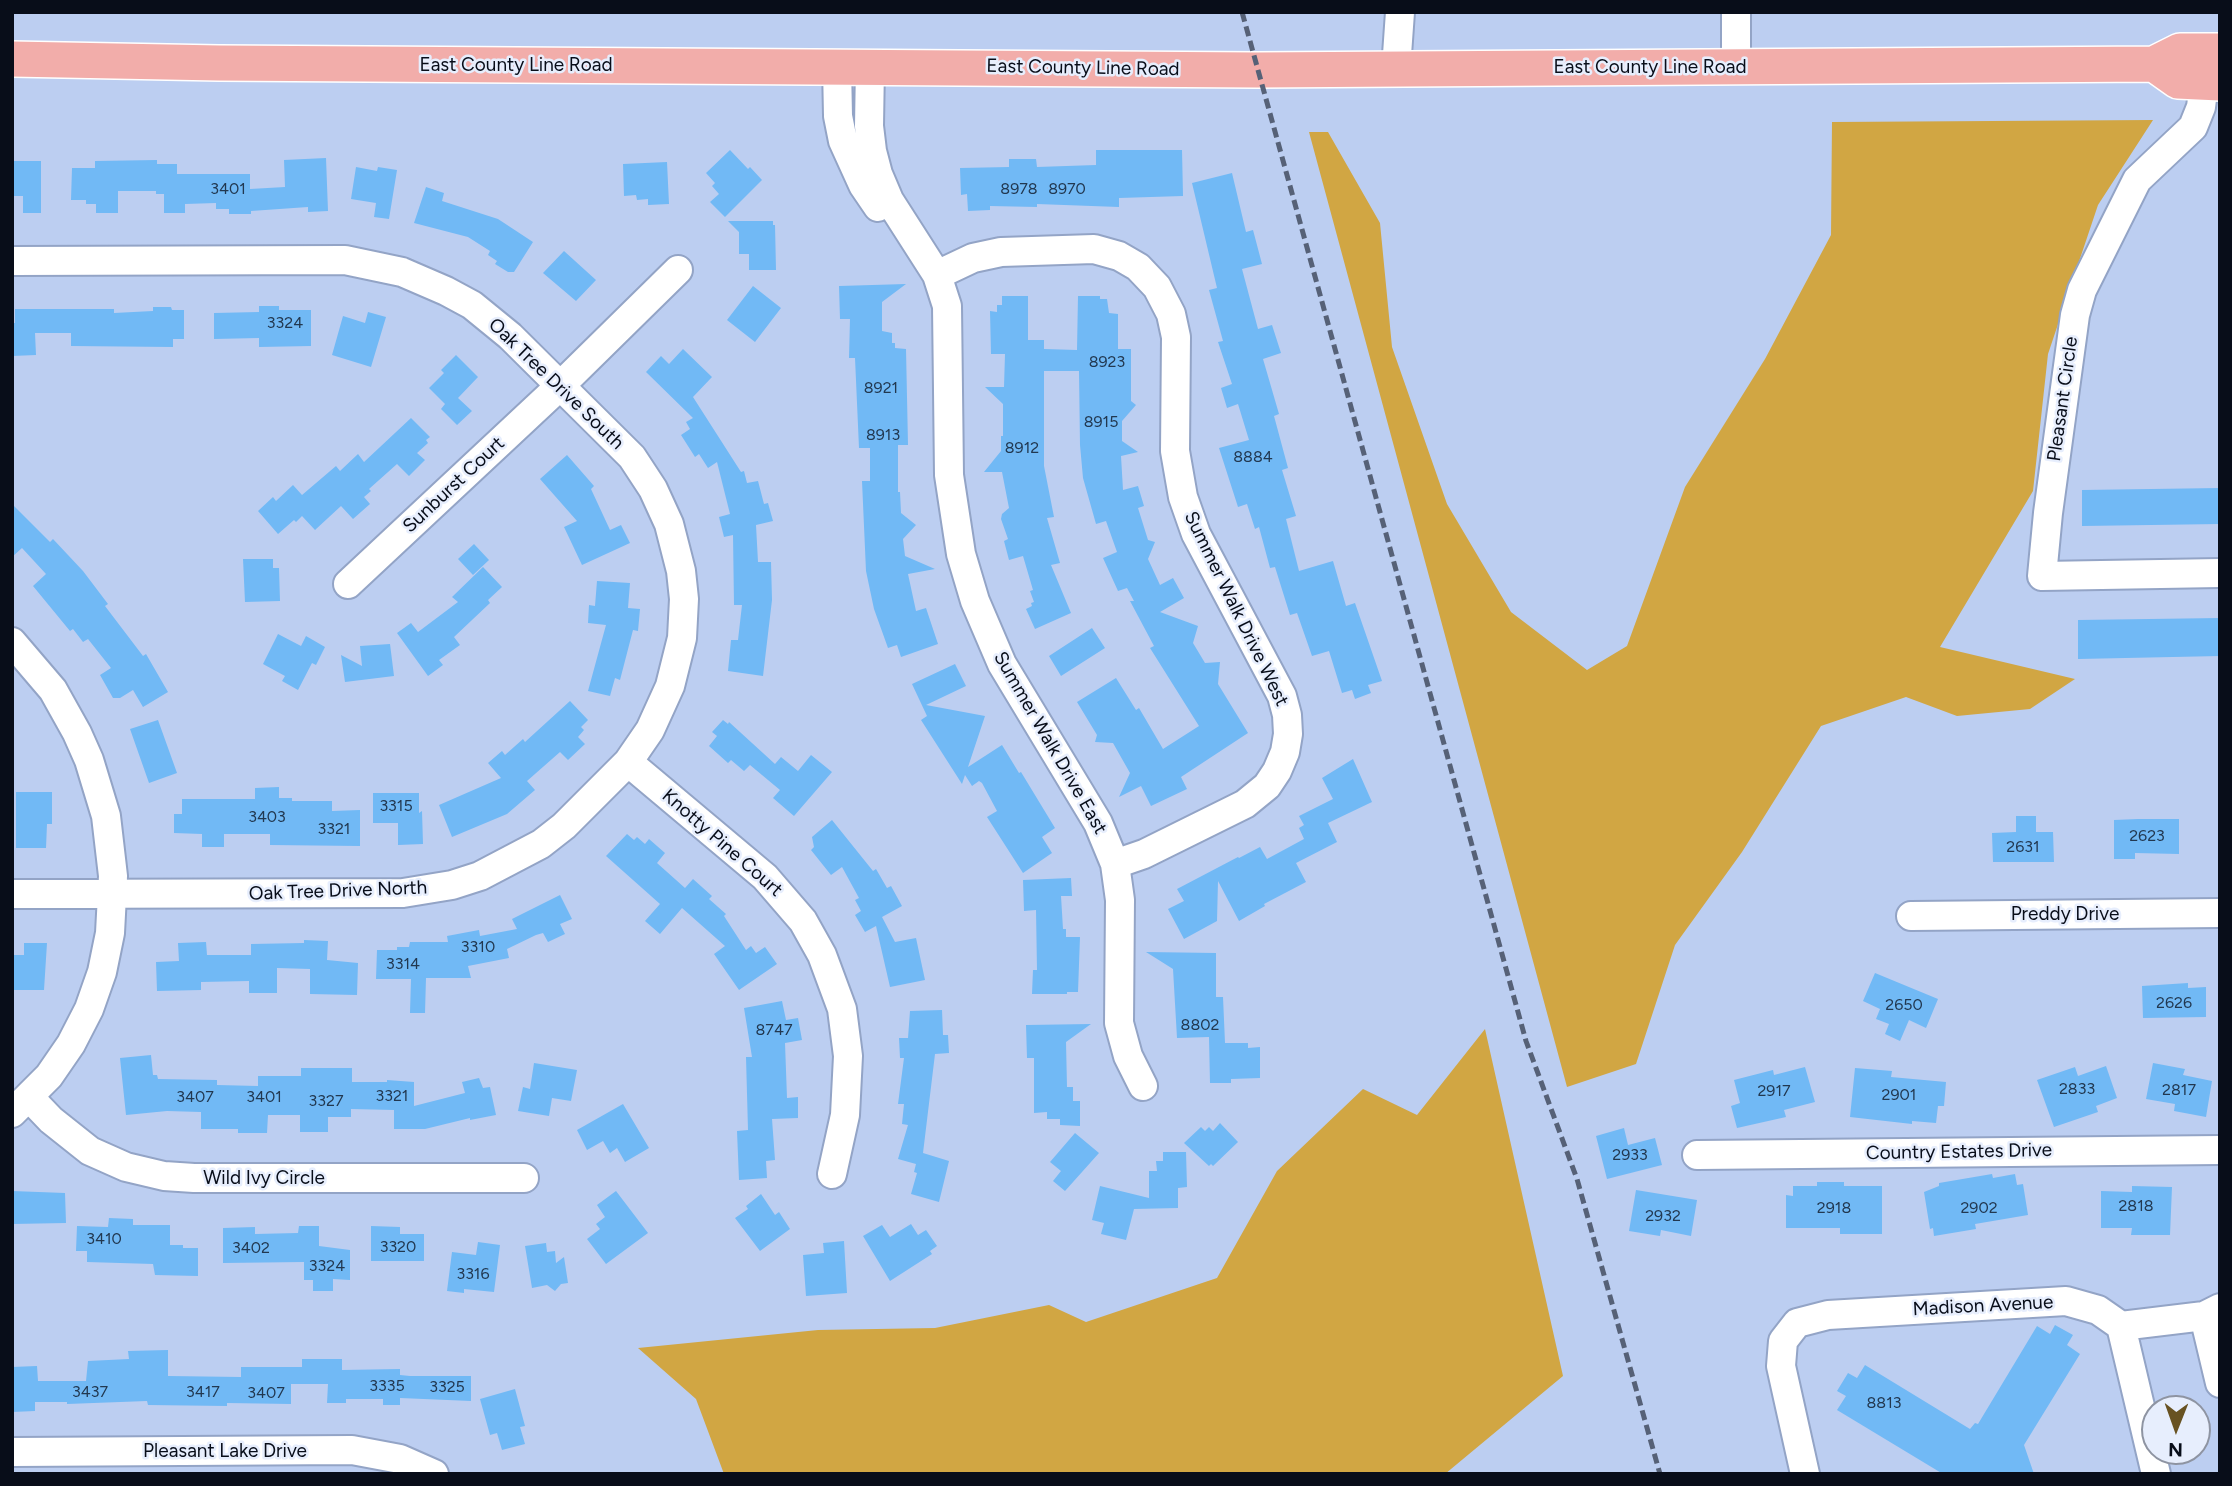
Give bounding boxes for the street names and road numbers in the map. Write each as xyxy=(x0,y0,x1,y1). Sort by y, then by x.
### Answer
street label: East County Line Road xyxy=(419,54,613,76)
street label: East County Line Road xyxy=(986,55,1180,81)
street label: East County Line Road xyxy=(1553,56,1747,78)
street label: Oak Tree Drive South xyxy=(484,313,628,455)
street label: Pleasant Circle xyxy=(2043,335,2083,463)
street label: Sunburst Court xyxy=(398,432,510,538)
street label: Summer Walk Drive West xyxy=(1179,508,1293,710)
street label: Summer Walk Drive East xyxy=(988,648,1112,838)
street label: Knotty Pine Court xyxy=(657,784,787,902)
street label: Oak Tree Drive North xyxy=(248,876,428,906)
street label: Preddy Drive xyxy=(2011,903,2119,925)
street label: Country Estates Drive xyxy=(1866,1139,2052,1165)
street label: Wild Ivy Circle xyxy=(203,1167,325,1189)
street label: Madison Avenue xyxy=(1912,1291,2054,1321)
street label: Pleasant Lake Drive xyxy=(143,1440,307,1462)

